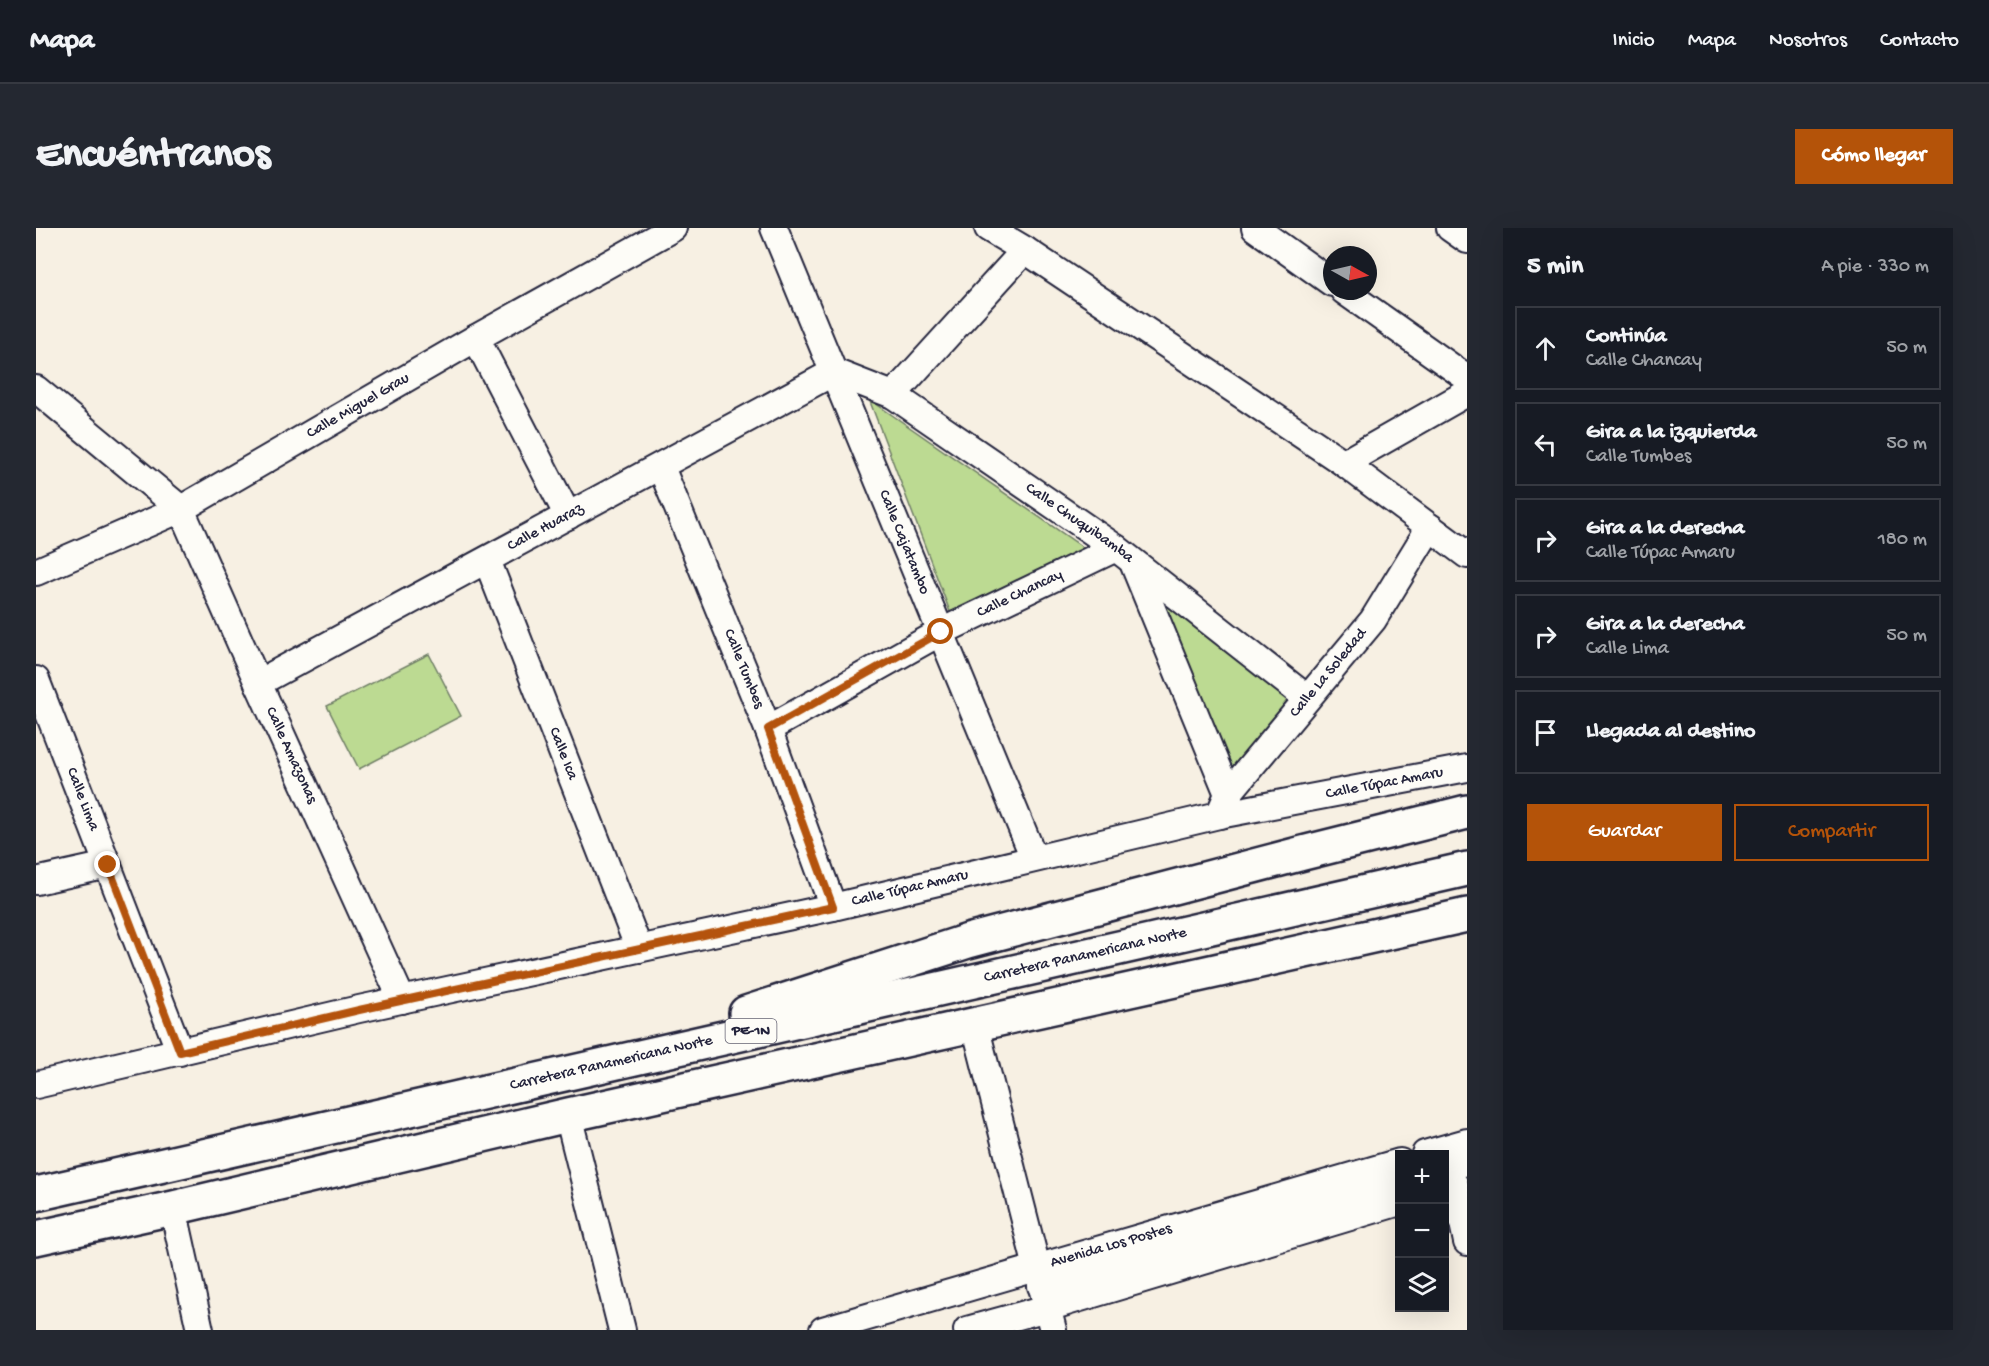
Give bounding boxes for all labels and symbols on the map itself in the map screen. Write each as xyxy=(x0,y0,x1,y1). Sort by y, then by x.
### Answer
north arrow xyxy=(1323,246,1377,300)
street label: Calle Miguel Grau xyxy=(303,369,413,443)
street label: Calle Chuquibamba xyxy=(1021,479,1138,568)
street label: Calle Cajatambo xyxy=(874,487,934,597)
street label: Calle Huaraz xyxy=(504,499,588,556)
street label: Calle Chancay xyxy=(974,565,1066,623)
route start xyxy=(927,618,953,644)
street label: Calle La Soledad xyxy=(1286,624,1372,722)
street label: Calle Tumbes xyxy=(719,626,769,712)
street label: Calle Amazonas xyxy=(261,704,322,808)
street label: Calle Ica xyxy=(544,725,582,784)
street label: Calle Túpac Amaru xyxy=(1324,763,1445,804)
street label: Calle Lima xyxy=(61,765,103,835)
route end xyxy=(94,851,120,877)
street label: Calle Túpac Amaru xyxy=(850,865,971,912)
street label: Carretera Panamericana Norte xyxy=(982,923,1189,988)
road number: PE-1N xyxy=(726,1019,776,1043)
street label: Carretera Panamericana Norte xyxy=(508,1031,715,1096)
street label: Avenida Los Postes xyxy=(1048,1219,1175,1273)

